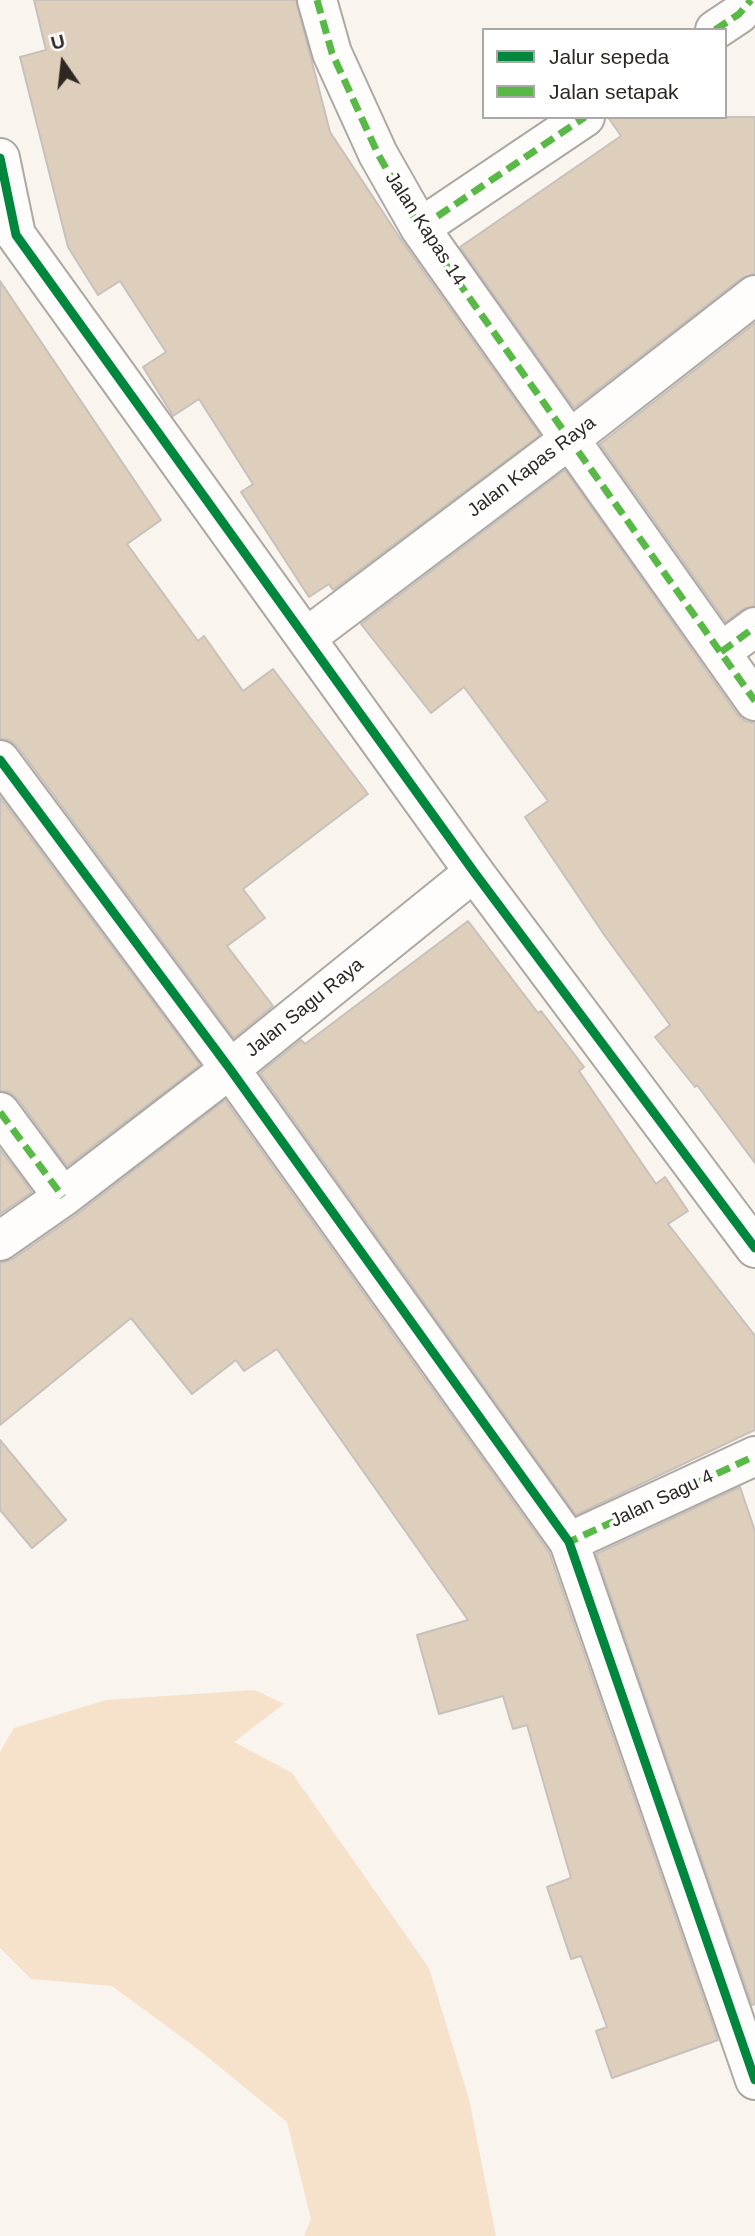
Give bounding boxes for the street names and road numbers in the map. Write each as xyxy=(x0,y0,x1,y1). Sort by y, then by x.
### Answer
street label: Jalan Kapas 14 xyxy=(380,168,470,290)
street label: Jalan Kapas Raya xyxy=(464,411,600,523)
street label: Jalan Sagu Raya xyxy=(242,954,368,1062)
street label: Jalan Sagu 4 xyxy=(607,1465,717,1533)

